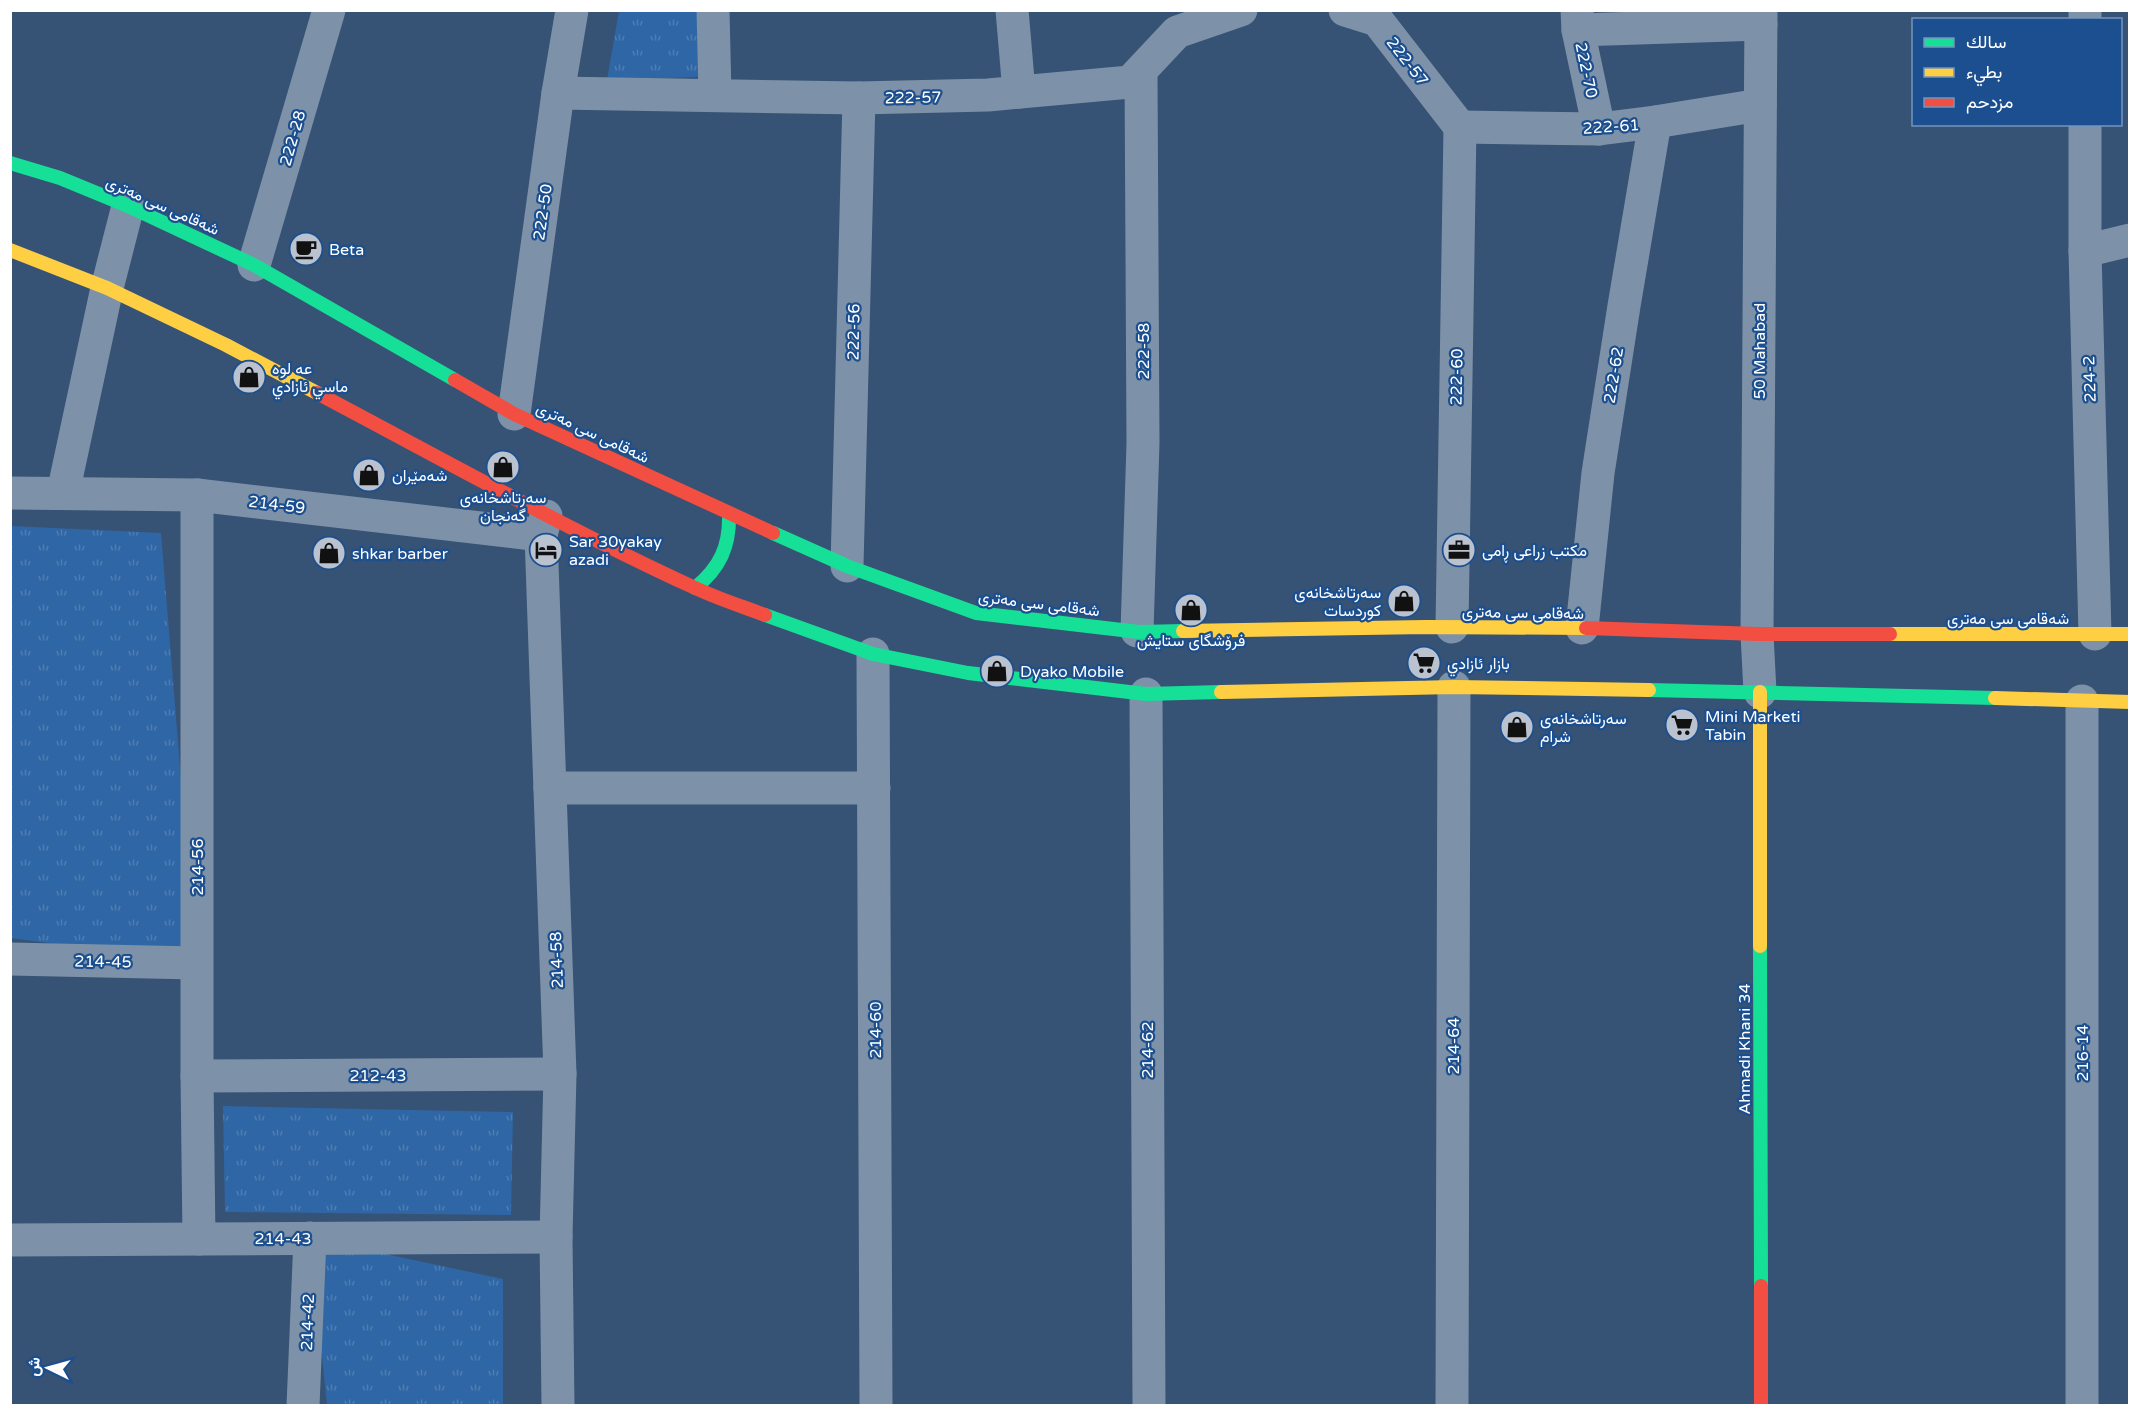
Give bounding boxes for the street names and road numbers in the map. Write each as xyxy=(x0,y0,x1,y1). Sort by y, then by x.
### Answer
street label: 222-57 xyxy=(1382,33,1433,90)
street label: 222-70 xyxy=(1570,41,1602,100)
street label: 222-57 xyxy=(884,88,942,108)
street label: 222-28 xyxy=(276,108,310,168)
street label: 222-61 xyxy=(1582,115,1640,139)
street label: شەقامی سی مەتری xyxy=(103,172,222,240)
street label: 222-50 xyxy=(529,183,557,242)
street label: 222-56 xyxy=(844,303,864,361)
street label: 50 Mahabad xyxy=(1750,303,1770,399)
street label: 222-58 xyxy=(1134,323,1154,379)
street label: 222-62 xyxy=(1600,346,1628,405)
street label: 222-60 xyxy=(1447,348,1467,406)
street label: 224-2 xyxy=(2079,355,2101,403)
street label: شەقامی سی مەتری xyxy=(533,398,652,468)
street label: 214-59 xyxy=(247,492,306,518)
street label: شەقامی سی مەتری xyxy=(977,587,1101,621)
street label: شەقامی سی مەتری xyxy=(1462,602,1584,624)
street label: شەقامی سی مەتری xyxy=(1947,609,2069,629)
street label: 214-56 xyxy=(188,839,208,895)
street label: 214-58 xyxy=(546,931,568,989)
street label: 214-45 xyxy=(74,952,132,972)
street label: Ahmadi Khani 34 xyxy=(1735,984,1755,1114)
street label: 214-60 xyxy=(866,1002,886,1058)
street label: 214-64 xyxy=(1444,1018,1464,1074)
street label: 214-62 xyxy=(1138,1022,1158,1078)
street label: 216-14 xyxy=(2073,1025,2093,1081)
street label: 212-43 xyxy=(350,1066,406,1086)
street label: 214-43 xyxy=(254,1229,312,1249)
street label: 214-42 xyxy=(297,1293,319,1351)

